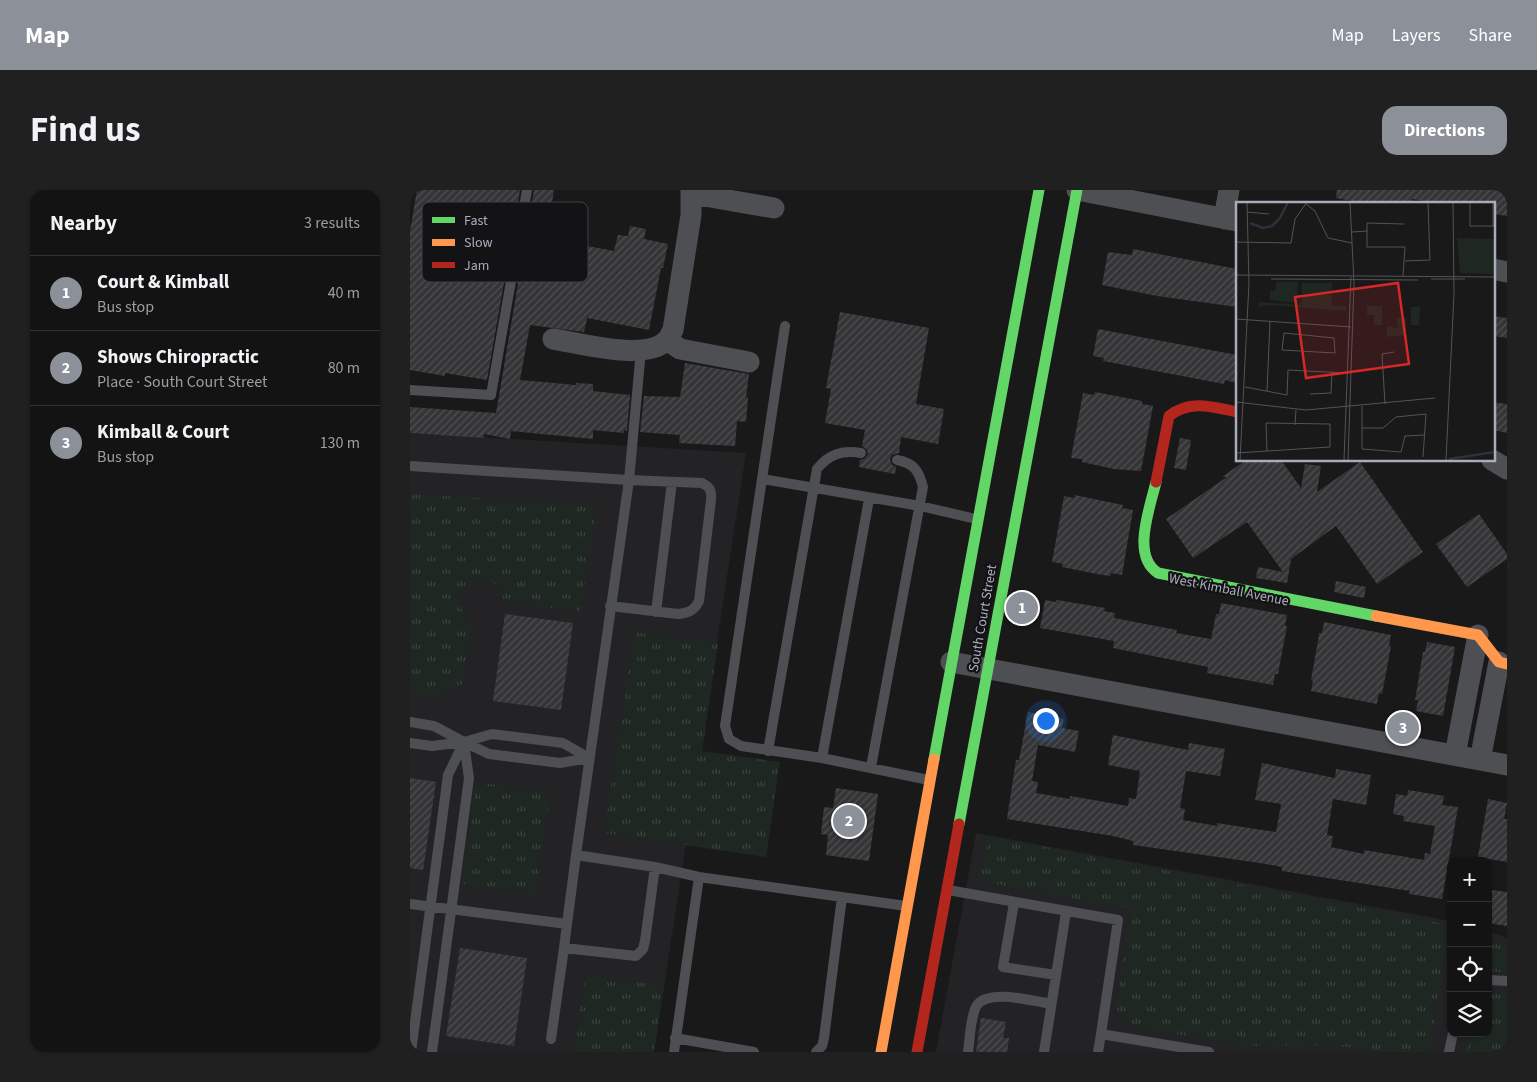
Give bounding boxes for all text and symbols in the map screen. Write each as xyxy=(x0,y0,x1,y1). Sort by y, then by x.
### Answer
text: Map xyxy=(25,18,70,53)
text: Map xyxy=(1332,23,1364,48)
text: Layers xyxy=(1392,23,1441,48)
text: Share xyxy=(1469,23,1512,48)
text: Find us xyxy=(30,105,140,155)
button: Directions xyxy=(1382,106,1507,155)
legend xyxy=(422,202,588,282)
inset map xyxy=(1236,202,1494,461)
text: Nearby xyxy=(50,208,117,238)
text: Fast xyxy=(464,211,488,231)
text: 3 results xyxy=(304,212,360,234)
text: Slow xyxy=(464,233,493,253)
text: Jam xyxy=(464,256,489,276)
text: Court & Kimball xyxy=(97,269,229,296)
text: 1 xyxy=(62,282,70,304)
text: 40 m xyxy=(328,282,360,304)
text: Bus stop xyxy=(97,296,154,318)
text: Shows Chiropractic xyxy=(97,344,259,371)
text: 2 xyxy=(62,357,70,379)
text: 80 m xyxy=(328,357,360,379)
text: Place · South Court Street xyxy=(97,371,267,393)
text: Kimball & Court xyxy=(97,419,229,446)
text: 3 xyxy=(62,432,70,454)
text: 130 m xyxy=(320,432,360,454)
text: Bus stop xyxy=(97,446,154,468)
street label: South Court Street xyxy=(964,563,1002,673)
street label: West Kimball Avenue xyxy=(1167,569,1291,611)
pin: 1 xyxy=(1006,589,1038,627)
your location xyxy=(1033,708,1059,734)
pin: 3 xyxy=(1387,709,1419,747)
pin: 2 xyxy=(833,802,865,840)
map controls xyxy=(1447,857,1492,1037)
button: + xyxy=(1447,857,1492,902)
button: − xyxy=(1447,902,1492,947)
button: locate xyxy=(1447,947,1492,992)
button: layers xyxy=(1447,992,1492,1037)

